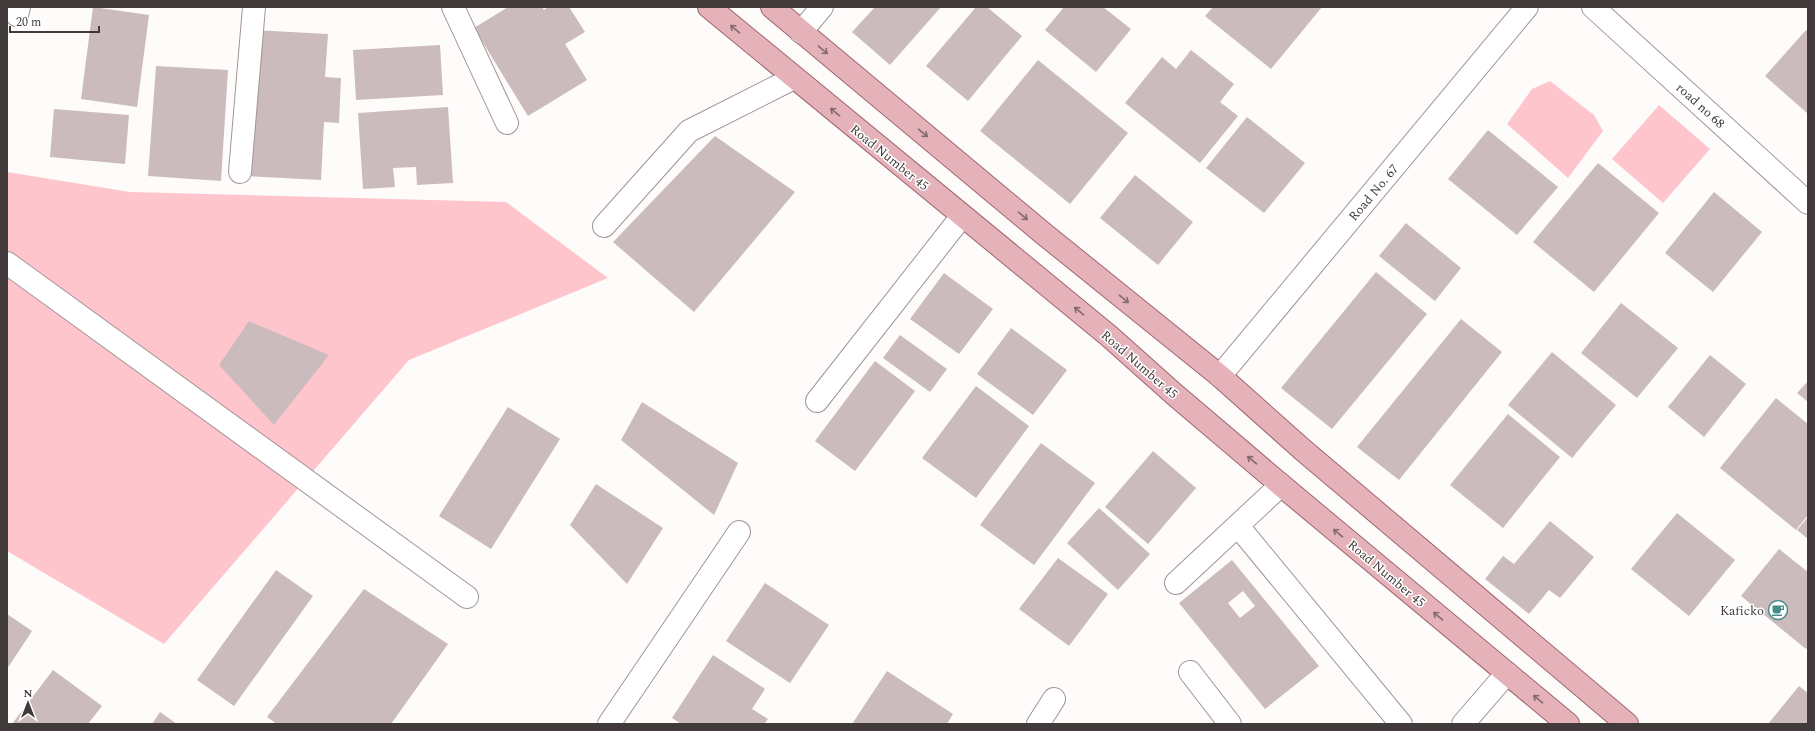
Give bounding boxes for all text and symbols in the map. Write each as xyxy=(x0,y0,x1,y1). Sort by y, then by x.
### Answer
scale bar xyxy=(10,8,99,34)
text: 20 m xyxy=(16,13,41,32)
one-way arrow xyxy=(729,24,740,33)
one-way arrow xyxy=(818,46,829,55)
street label: road no 68 xyxy=(1671,78,1729,133)
one-way arrow xyxy=(829,107,840,116)
street label: Road Number 45 xyxy=(846,120,933,196)
one-way arrow xyxy=(918,129,929,138)
street label: Road No. 67 xyxy=(1344,160,1404,226)
one-way arrow xyxy=(1018,212,1029,221)
one-way arrow xyxy=(1118,294,1129,303)
one-way arrow xyxy=(1073,307,1084,316)
street label: Road Number 45 xyxy=(1096,326,1182,404)
one-way arrow xyxy=(1247,456,1257,465)
one-way arrow xyxy=(1333,528,1344,537)
street label: Road Number 45 xyxy=(1343,535,1430,612)
cafe icon: Kaficko xyxy=(1767,599,1789,621)
place label: Kaficko xyxy=(1720,601,1764,621)
one-way arrow xyxy=(1433,611,1444,620)
north arrow xyxy=(8,683,48,723)
text: N xyxy=(24,685,33,702)
one-way arrow xyxy=(1533,695,1544,704)

